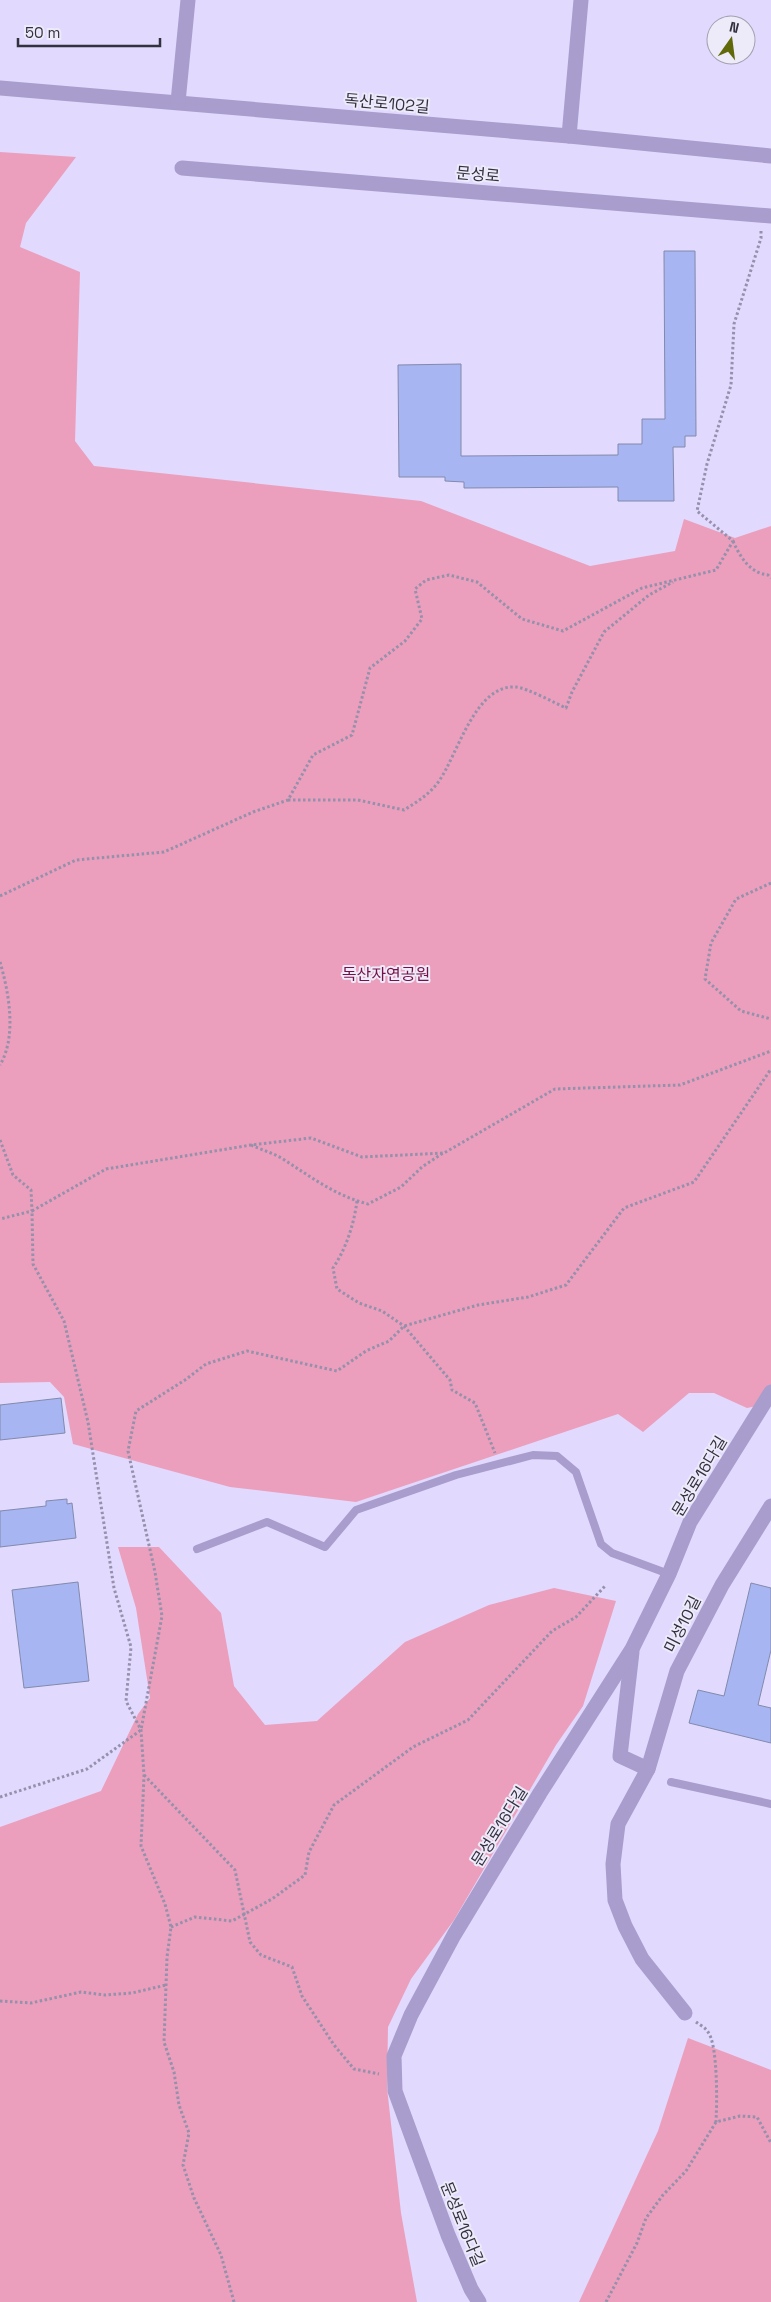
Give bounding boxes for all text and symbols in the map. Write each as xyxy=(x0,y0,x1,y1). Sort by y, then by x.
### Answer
scale bar xyxy=(18,15,160,47)
north arrow xyxy=(706,15,756,65)
text: N xyxy=(727,18,741,37)
text: 50 m xyxy=(25,23,60,42)
street label: 독산로102길 xyxy=(343,89,430,118)
street label: 문성로 xyxy=(455,162,501,187)
park label: 독산자연공원 xyxy=(342,964,430,985)
street label: 문성로16다길 xyxy=(667,1432,732,1520)
street label: 미성10길 xyxy=(659,1592,706,1656)
street label: 문성로16다길 xyxy=(467,1782,532,1870)
street label: 문성로16다길 xyxy=(436,2178,489,2270)

